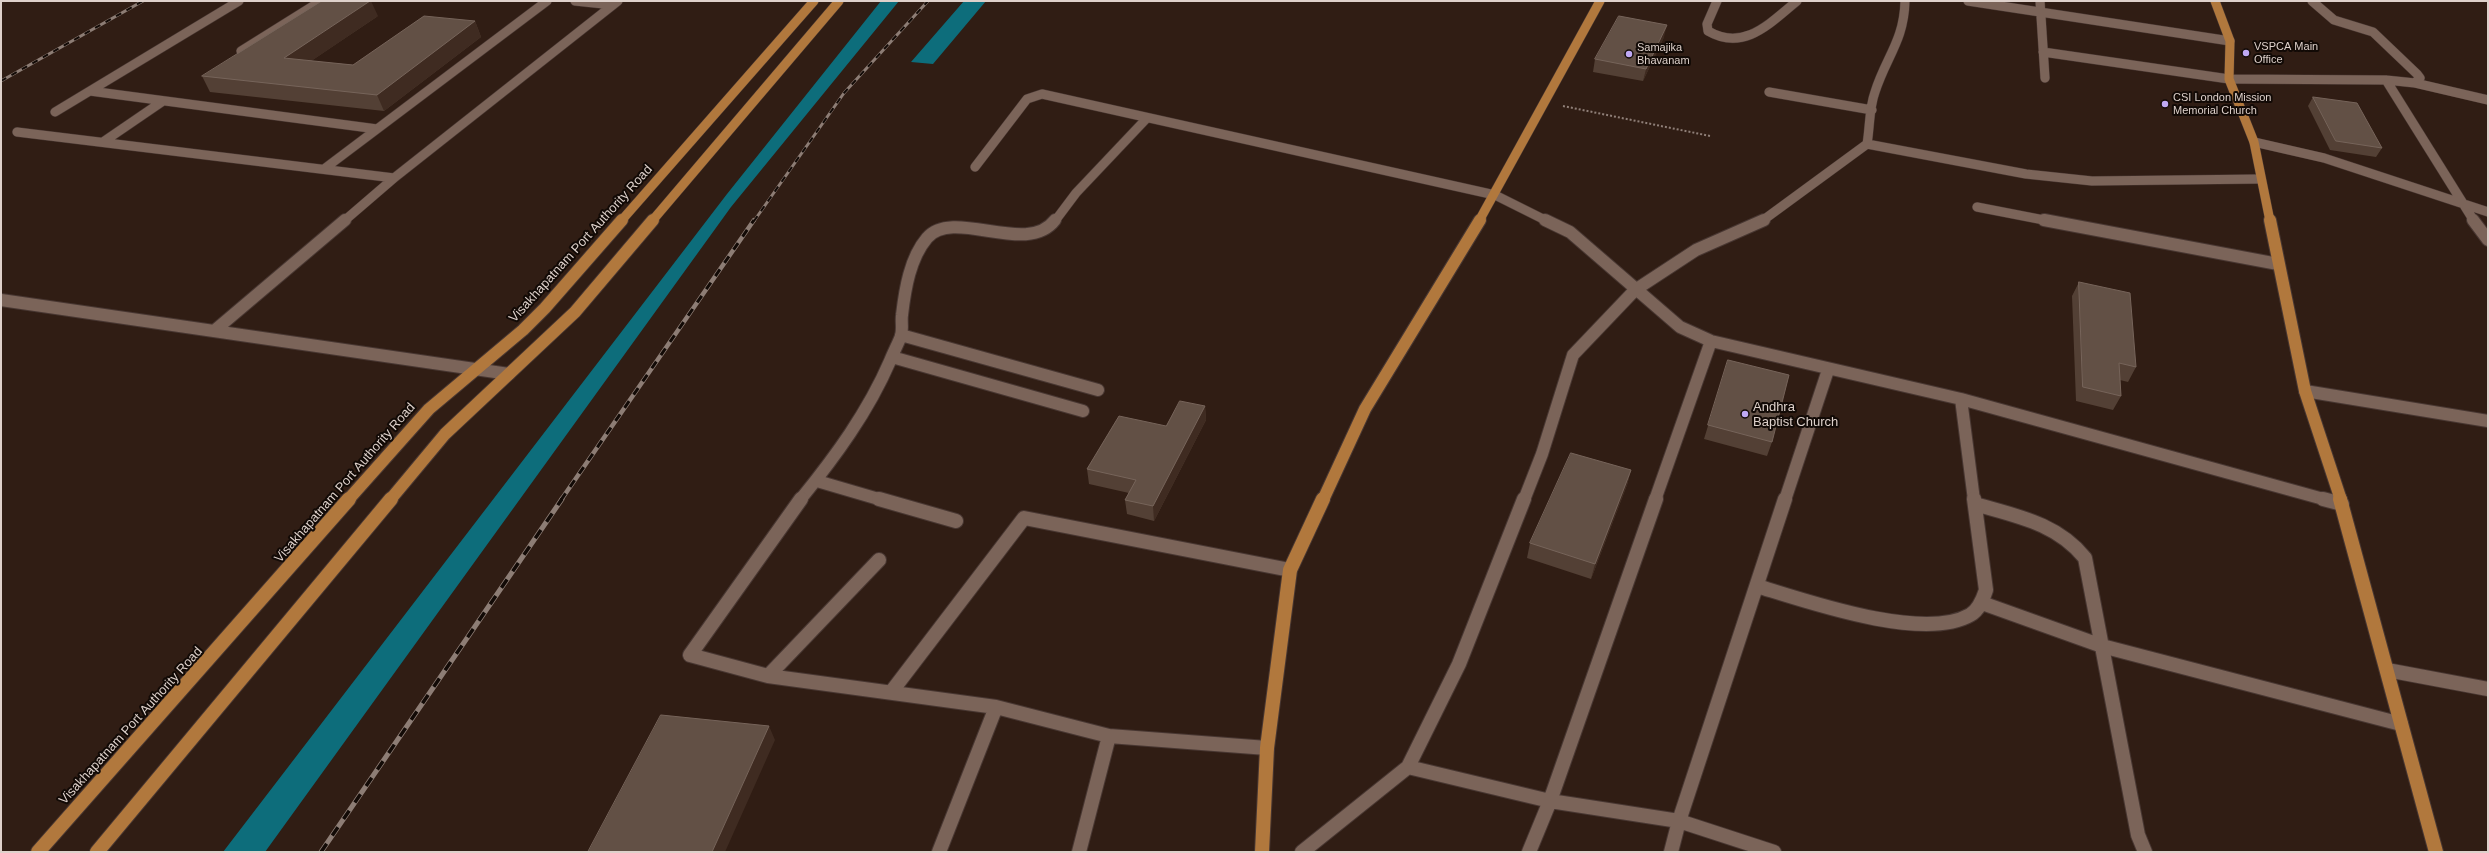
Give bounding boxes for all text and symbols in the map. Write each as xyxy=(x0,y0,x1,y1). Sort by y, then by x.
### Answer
place label: VSPCA Main Office xyxy=(2254,40,2318,66)
place label: Samajika Bhavanam xyxy=(1637,41,1690,67)
marker: VSPCA Main Office xyxy=(2241,48,2251,58)
marker: Samajika Bhavanam xyxy=(1624,49,1634,59)
place label: CSI London Mission Memorial Church xyxy=(2173,91,2271,117)
marker: CSI London Mission Memorial Church xyxy=(2160,99,2170,109)
street label: Visakhapatnam Port Authority Road xyxy=(506,162,656,326)
place label: Andhra Baptist Church xyxy=(1753,399,1838,430)
street label: Visakhapatnam Port Authority Road xyxy=(271,400,419,566)
marker: Andhra Baptist Church xyxy=(1740,409,1750,419)
street label: Visakhapatnam Port Authority Road xyxy=(56,644,206,808)

